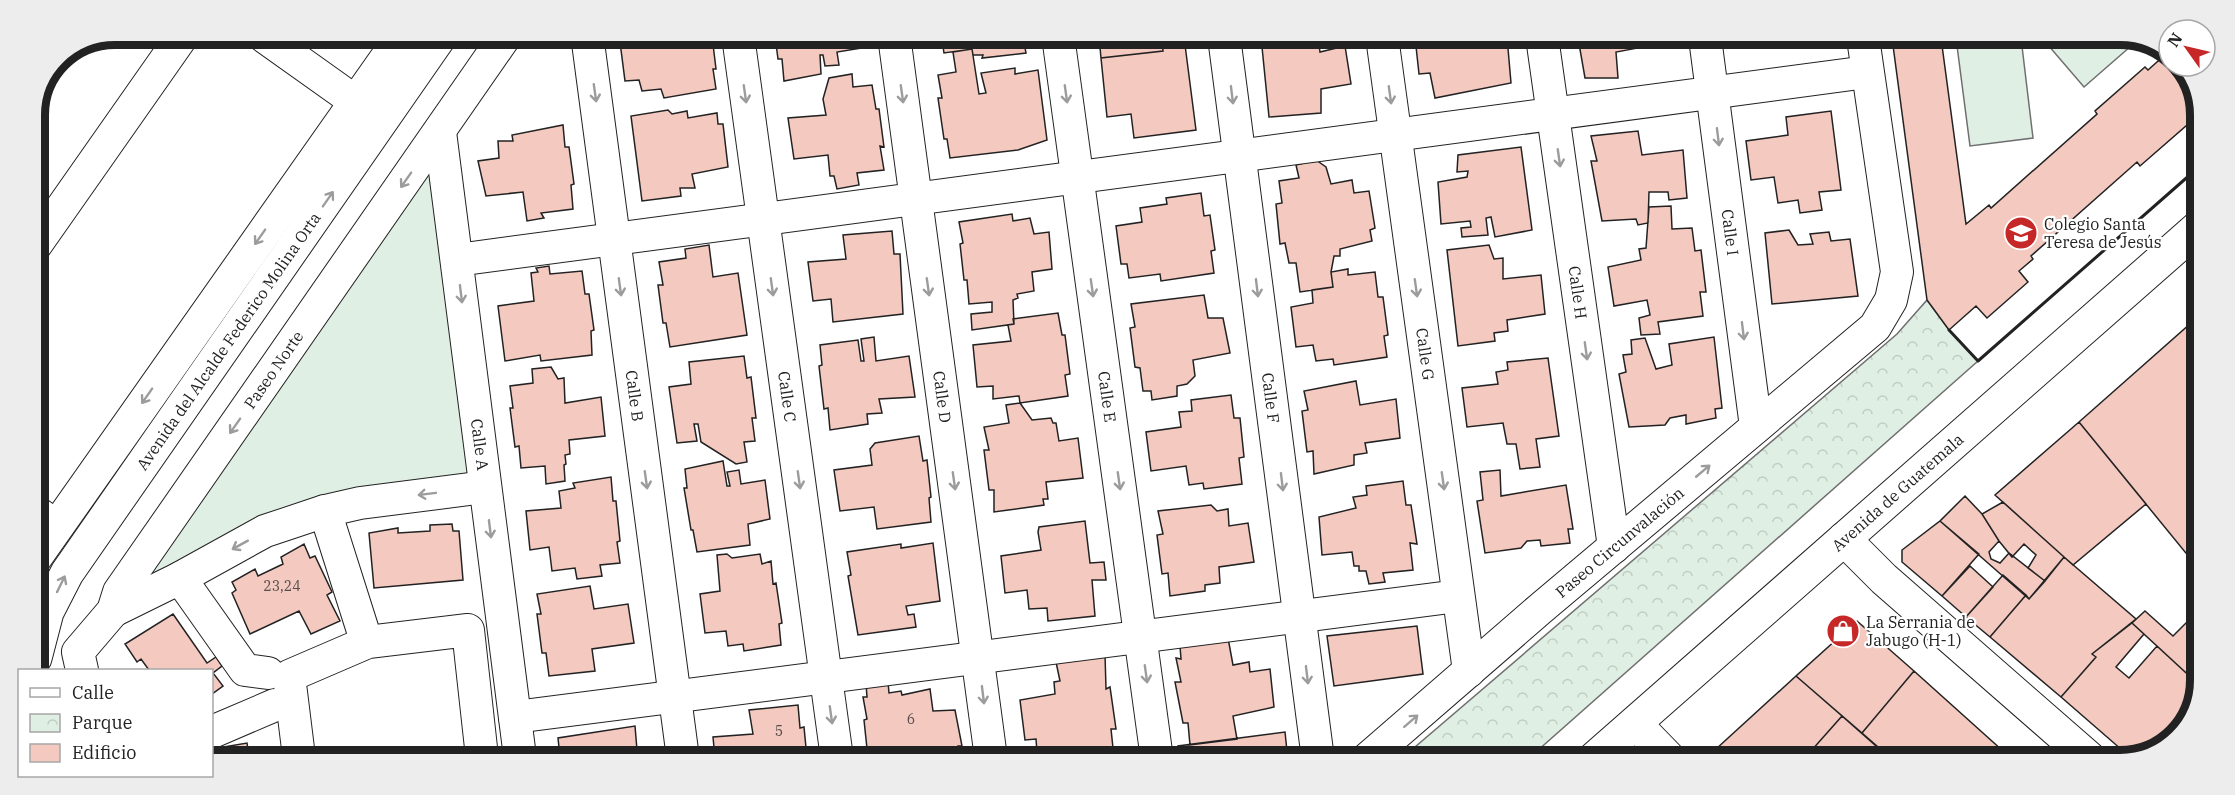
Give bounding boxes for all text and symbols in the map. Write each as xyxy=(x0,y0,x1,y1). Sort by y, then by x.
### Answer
north arrow xyxy=(2157,18,2217,78)
text: N xyxy=(2163,29,2186,50)
one-way arrow xyxy=(589,83,600,103)
one-way arrow xyxy=(740,83,751,103)
one-way arrow xyxy=(897,84,908,103)
one-way arrow xyxy=(1060,84,1071,104)
one-way arrow xyxy=(1226,84,1237,104)
one-way arrow xyxy=(1384,85,1395,104)
one-way arrow xyxy=(1713,127,1724,147)
one-way arrow xyxy=(1553,147,1564,167)
one-way arrow xyxy=(400,171,412,187)
one-way arrow xyxy=(322,191,334,207)
street label: Avenida del Alcalde Federico Molina Orta xyxy=(132,208,325,474)
street label: Calle I xyxy=(1718,208,1743,257)
place label: Colegio Santa Teresa de Jesús xyxy=(2044,214,2161,252)
school or university icon: Colegio Santa Teresa de Jesús xyxy=(2003,215,2039,251)
one-way arrow xyxy=(254,228,266,244)
street label: Calle H xyxy=(1564,265,1592,320)
one-way arrow xyxy=(615,276,626,296)
one-way arrow xyxy=(767,277,778,296)
one-way arrow xyxy=(923,277,934,297)
one-way arrow xyxy=(1087,277,1098,297)
one-way arrow xyxy=(1251,278,1262,298)
one-way arrow xyxy=(1411,278,1422,298)
one-way arrow xyxy=(456,283,467,303)
one-way arrow xyxy=(1738,320,1749,340)
street label: Paseo Norte xyxy=(239,327,308,413)
street label: Calle G xyxy=(1412,327,1439,381)
one-way arrow xyxy=(1581,340,1592,360)
street label: Calle B xyxy=(622,369,648,423)
street label: Calle C xyxy=(774,370,801,423)
street label: Calle D xyxy=(929,370,956,424)
street label: Calle E xyxy=(1094,370,1121,423)
street label: Calle F xyxy=(1258,371,1284,425)
one-way arrow xyxy=(141,387,153,404)
one-way arrow xyxy=(229,417,241,434)
street label: Calle A xyxy=(467,417,493,471)
street label: Avenida de Guatemala xyxy=(1827,429,1968,555)
one-way arrow xyxy=(1695,464,1710,478)
one-way arrow xyxy=(641,470,652,489)
one-way arrow xyxy=(793,470,804,490)
one-way arrow xyxy=(949,470,960,490)
one-way arrow xyxy=(1114,470,1125,490)
one-way arrow xyxy=(1276,471,1287,491)
one-way arrow xyxy=(1437,471,1448,491)
street label: Paseo Circunvalación xyxy=(1551,482,1688,602)
one-way arrow xyxy=(417,489,437,500)
one-way arrow xyxy=(485,519,496,539)
one-way arrow xyxy=(232,539,249,551)
one-way arrow xyxy=(56,575,68,593)
house number: 23,24 xyxy=(263,577,301,595)
place label: La Serrania de Jabugo (H-1) xyxy=(1866,612,1975,650)
shop icon: La Serrania de Jabugo (H-1) xyxy=(1825,613,1861,649)
one-way arrow xyxy=(1140,663,1151,683)
one-way arrow xyxy=(1302,665,1313,684)
legend xyxy=(18,669,213,777)
text: Calle xyxy=(72,681,114,704)
one-way arrow xyxy=(977,684,988,704)
one-way arrow xyxy=(825,705,836,724)
house number: 6 xyxy=(907,710,915,728)
text: Parque xyxy=(72,711,132,734)
one-way arrow xyxy=(1403,714,1419,727)
house number: 5 xyxy=(775,722,783,740)
text: Edificio xyxy=(72,741,136,764)

